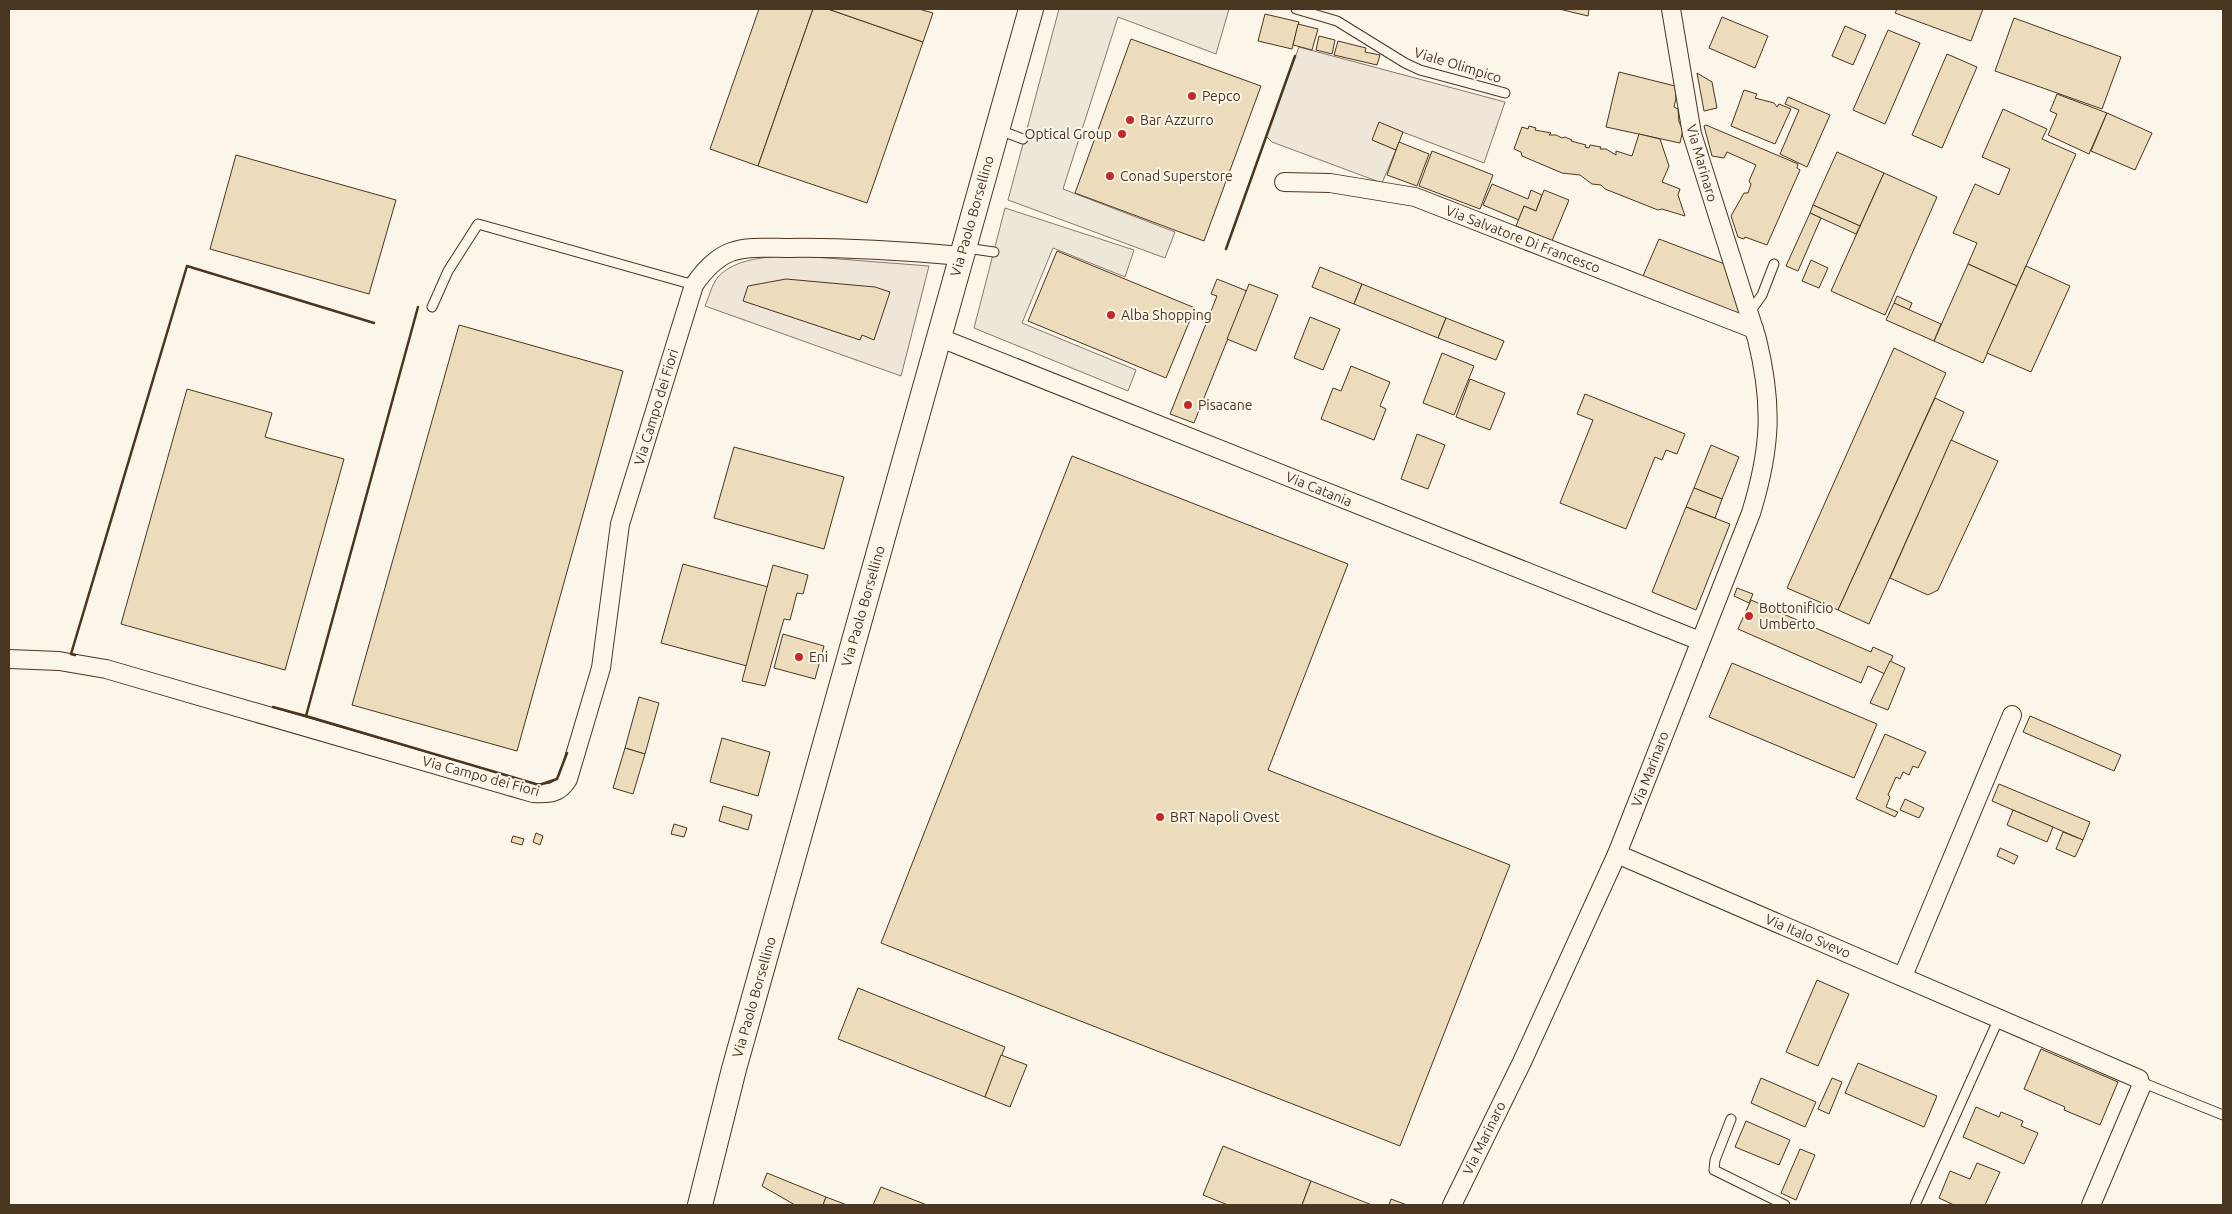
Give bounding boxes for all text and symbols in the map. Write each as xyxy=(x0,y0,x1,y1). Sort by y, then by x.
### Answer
street label: Viale Olimpico xyxy=(1412,44,1504,86)
place label: Pepco xyxy=(1202,88,1241,104)
marker: Pepco xyxy=(1186,90,1198,102)
place label: Bar Azzurro xyxy=(1140,112,1214,128)
marker: Bar Azzurro xyxy=(1124,114,1136,126)
street label: Via Marinaro xyxy=(1683,122,1721,204)
place label: Optical Group xyxy=(1025,126,1112,142)
marker: Optical Group xyxy=(1116,128,1128,140)
street label: Via Paolo Borsellino xyxy=(947,154,997,278)
place label: Conad Superstore xyxy=(1120,168,1233,184)
marker: Conad Superstore xyxy=(1104,170,1116,182)
street label: Via Salvatore Di Francesco xyxy=(1443,202,1603,276)
place label: Alba Shopping xyxy=(1121,307,1212,323)
marker: Alba Shopping xyxy=(1105,309,1117,321)
street label: Via Campo dei Fiori xyxy=(631,347,681,467)
place label: Pisacane xyxy=(1198,397,1252,413)
marker: Pisacane xyxy=(1182,399,1194,411)
street label: Via Catania xyxy=(1283,468,1355,510)
street label: Via Paolo Borsellino xyxy=(838,544,888,668)
place label: Bottonificio Umberto xyxy=(1759,600,1833,632)
marker: Bottonificio Umberto xyxy=(1743,610,1755,622)
place label: Eni xyxy=(809,649,828,665)
marker: Eni xyxy=(793,651,805,663)
street label: Via Marinaro xyxy=(1628,729,1672,809)
street label: Via Campo dei Fiori xyxy=(421,753,541,799)
place label: BRT Napoli Ovest xyxy=(1170,809,1280,825)
marker: BRT Napoli Ovest xyxy=(1154,811,1166,823)
street label: Via Italo Svevo xyxy=(1763,911,1853,961)
street label: Via Paolo Borsellino xyxy=(729,935,779,1059)
street label: Via Marinaro xyxy=(1459,1099,1509,1177)

